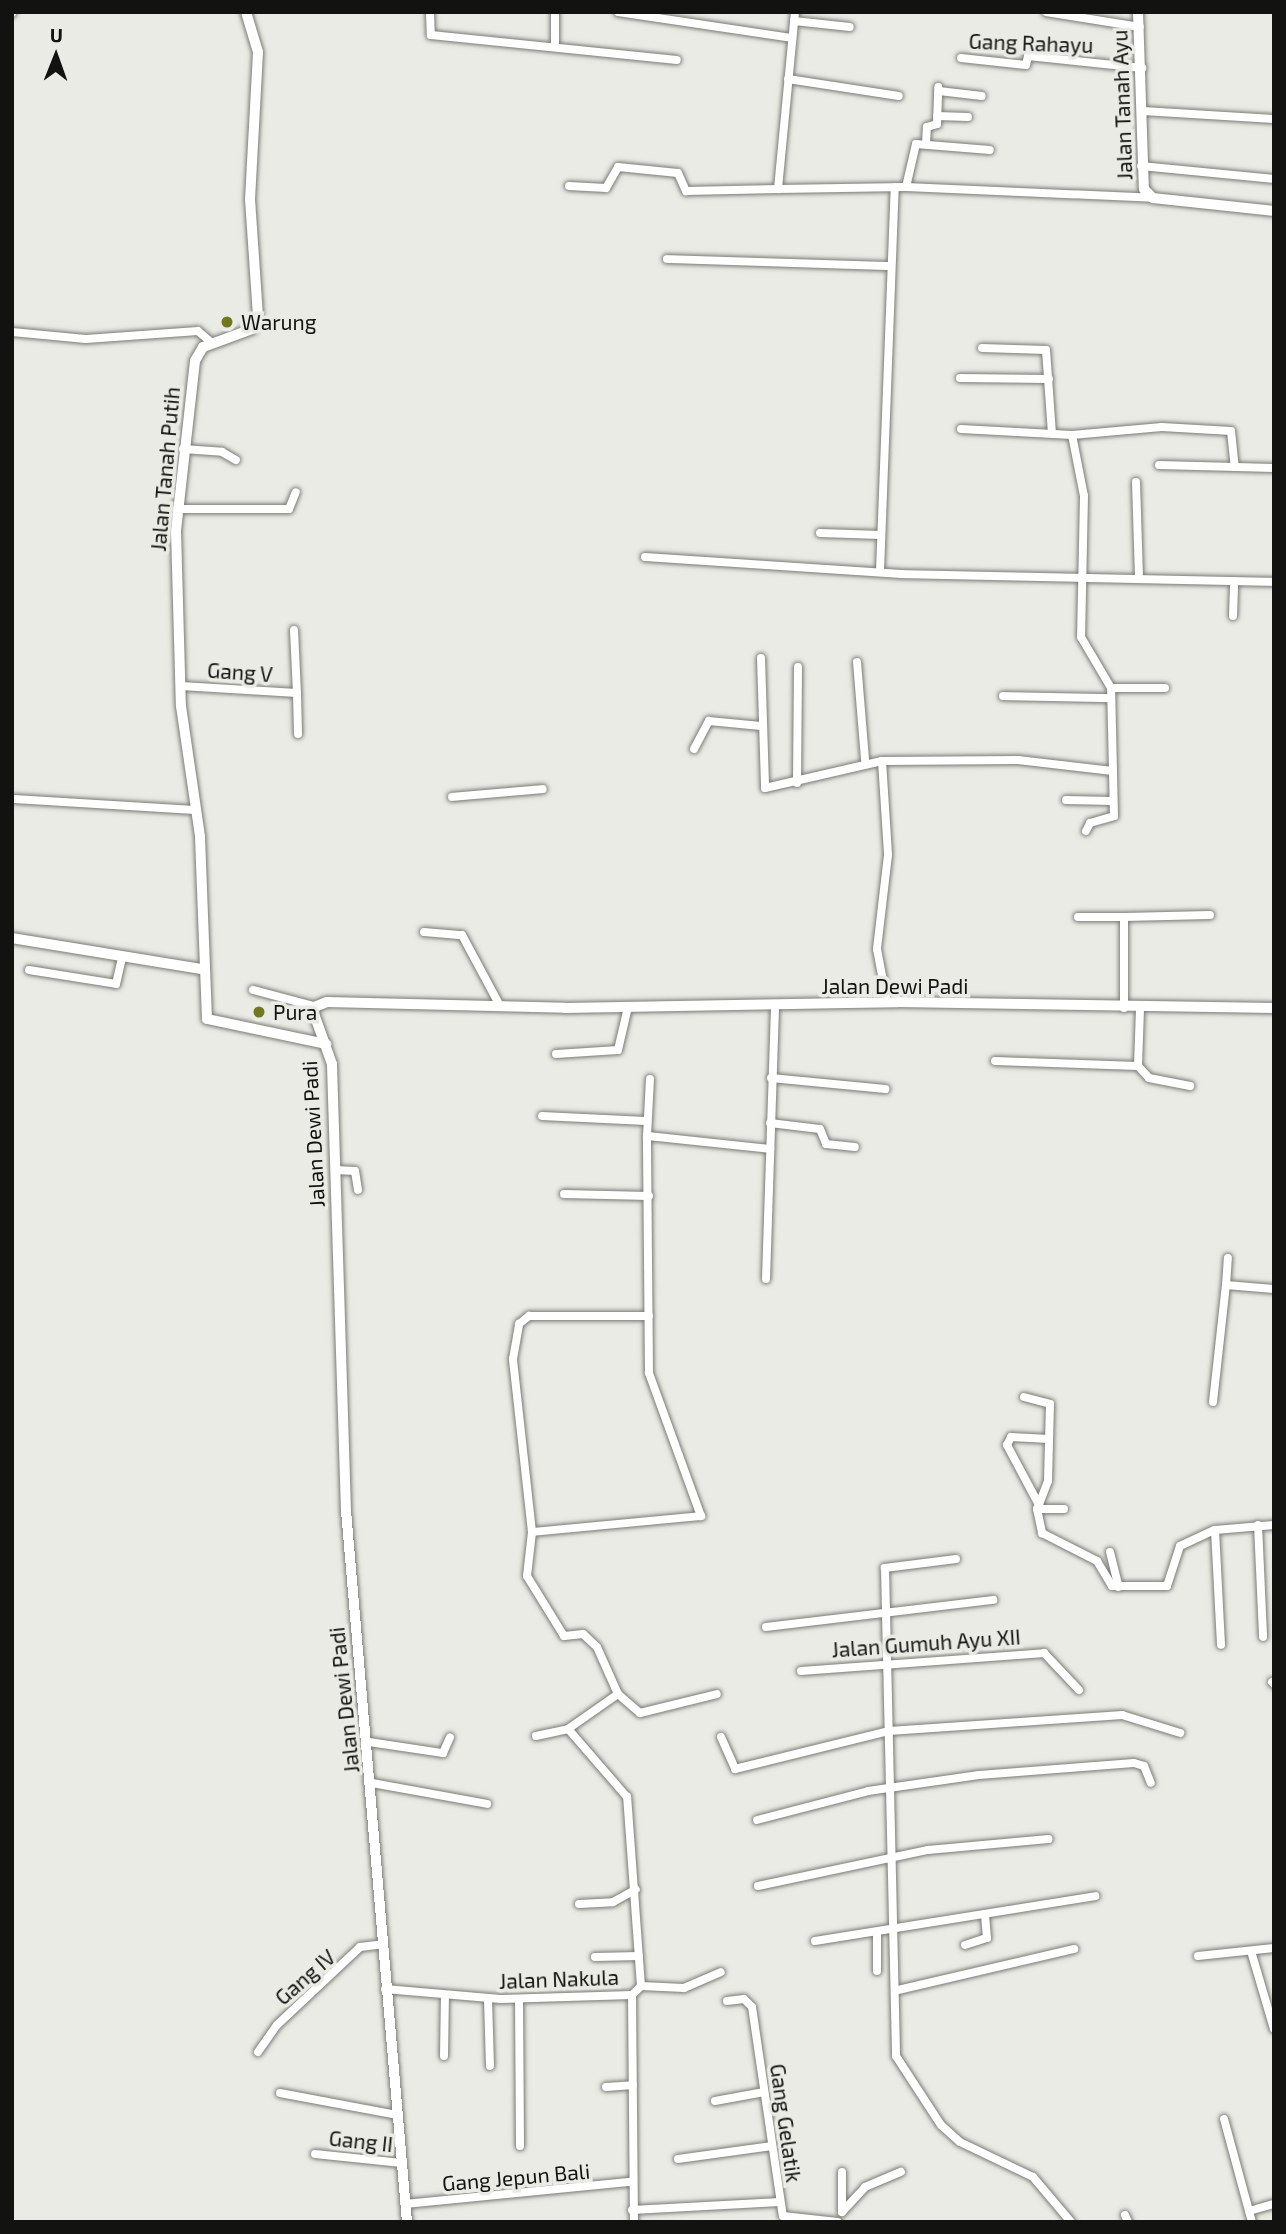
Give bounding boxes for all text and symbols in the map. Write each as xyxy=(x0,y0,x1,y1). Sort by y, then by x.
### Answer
north arrow xyxy=(21,21,91,91)
text: U xyxy=(50,23,63,46)
street label: Gang Rahayu xyxy=(968,28,1094,58)
street label: Jalan Tanah Ayu xyxy=(1107,29,1137,181)
place label: Warung xyxy=(241,309,316,335)
marker: Warung xyxy=(219,314,235,330)
street label: Jalan Tanah Putih xyxy=(145,385,185,553)
street label: Gang V xyxy=(206,657,274,687)
street label: Jalan Dewi Padi xyxy=(822,973,968,999)
place label: Pura xyxy=(273,999,317,1025)
marker: Pura xyxy=(251,1004,267,1020)
street label: Jalan Dewi Padi xyxy=(297,1060,329,1208)
street label: Jalan Gumuh Ayu XII xyxy=(830,1624,1022,1662)
street label: Jalan Dewi Padi xyxy=(324,1626,364,1774)
street label: Gang IV xyxy=(270,1944,340,2010)
street label: Jalan Nakula xyxy=(499,1964,619,1994)
street label: Gang Gelatik xyxy=(765,2062,807,2184)
street label: Gang II xyxy=(328,2125,394,2157)
street label: Gang Jepun Bali xyxy=(441,2158,591,2196)

